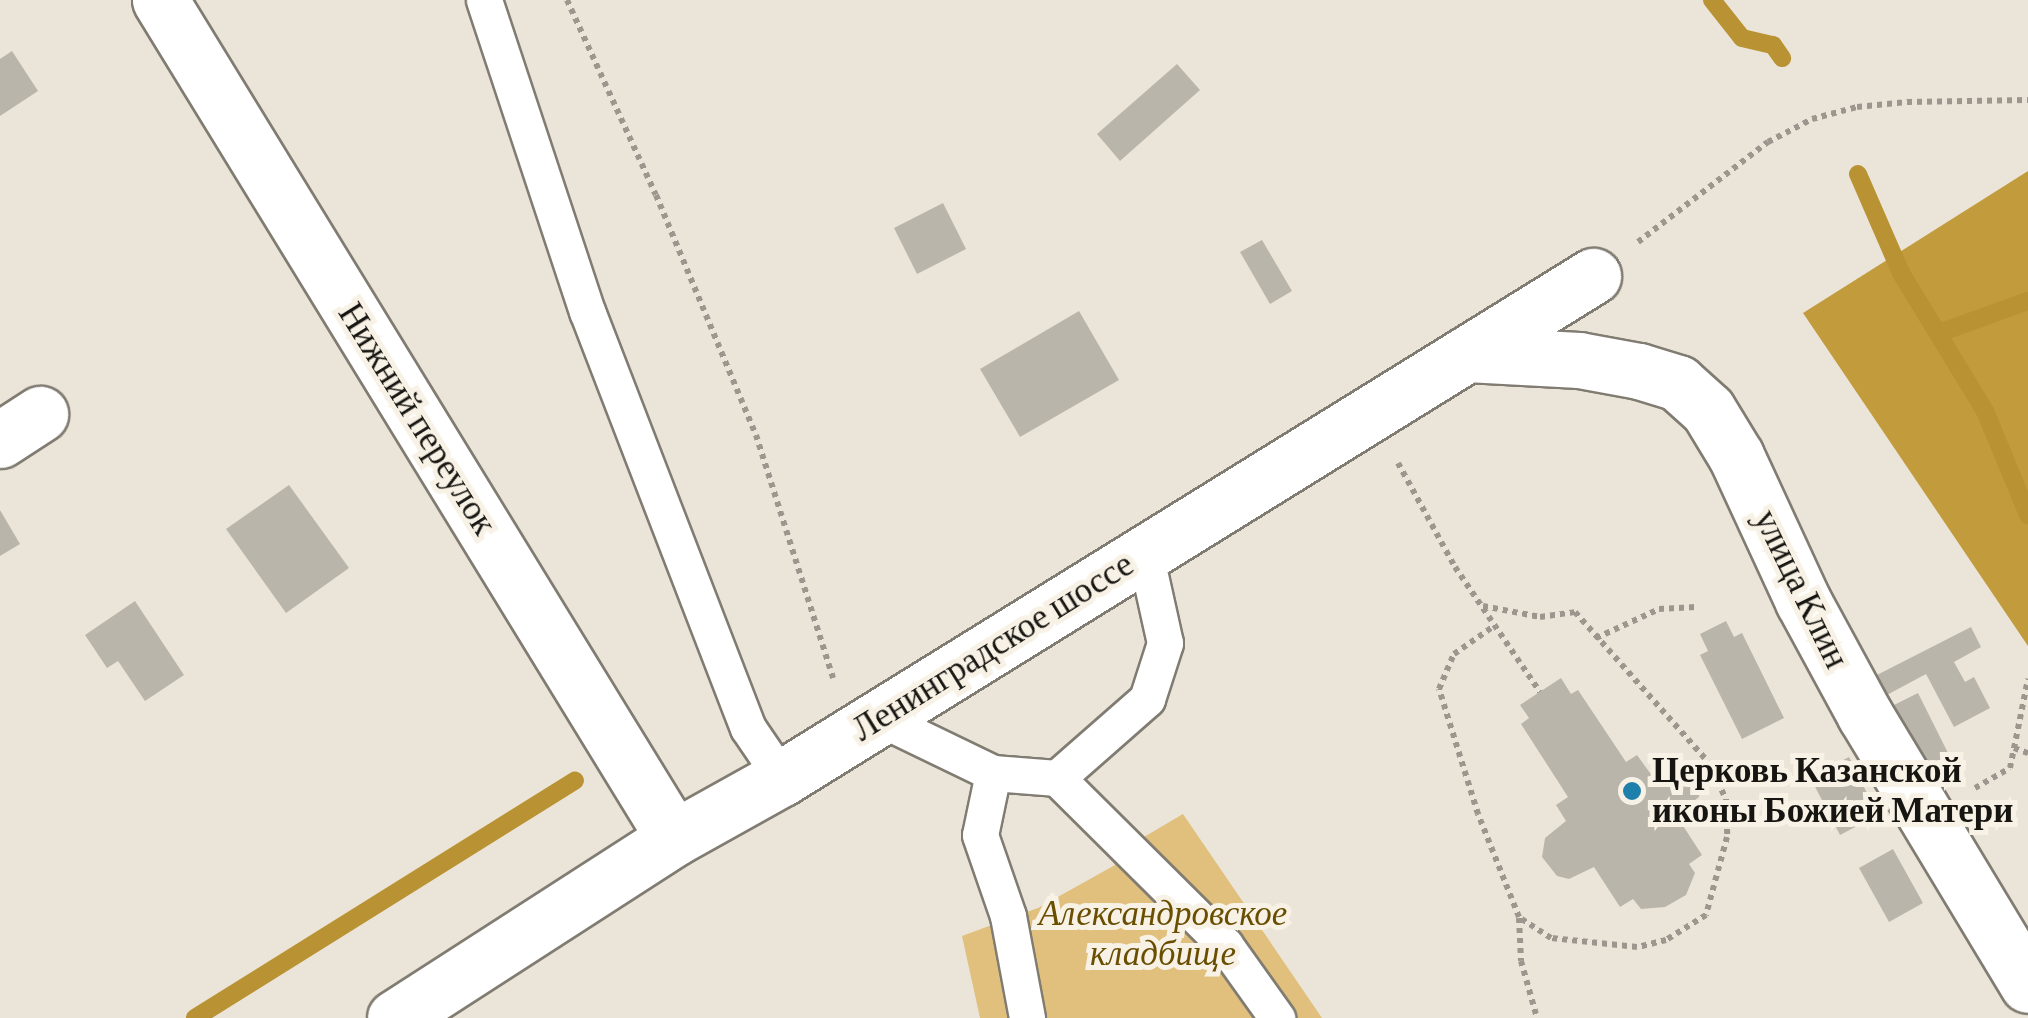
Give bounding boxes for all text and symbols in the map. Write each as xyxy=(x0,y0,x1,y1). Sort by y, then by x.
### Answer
street label: Нижний переулок xyxy=(329,295,505,543)
street label: улица Клин xyxy=(1745,503,1857,675)
street label: Ленинградское шоссе xyxy=(845,543,1141,751)
place label: Церковь Казанской иконы Божией Матери xyxy=(1652,750,2013,832)
marker: Церковь Казанской иконы Божией Матери xyxy=(1621,780,1643,802)
park label: Александровское кладбище xyxy=(1039,893,1287,975)

